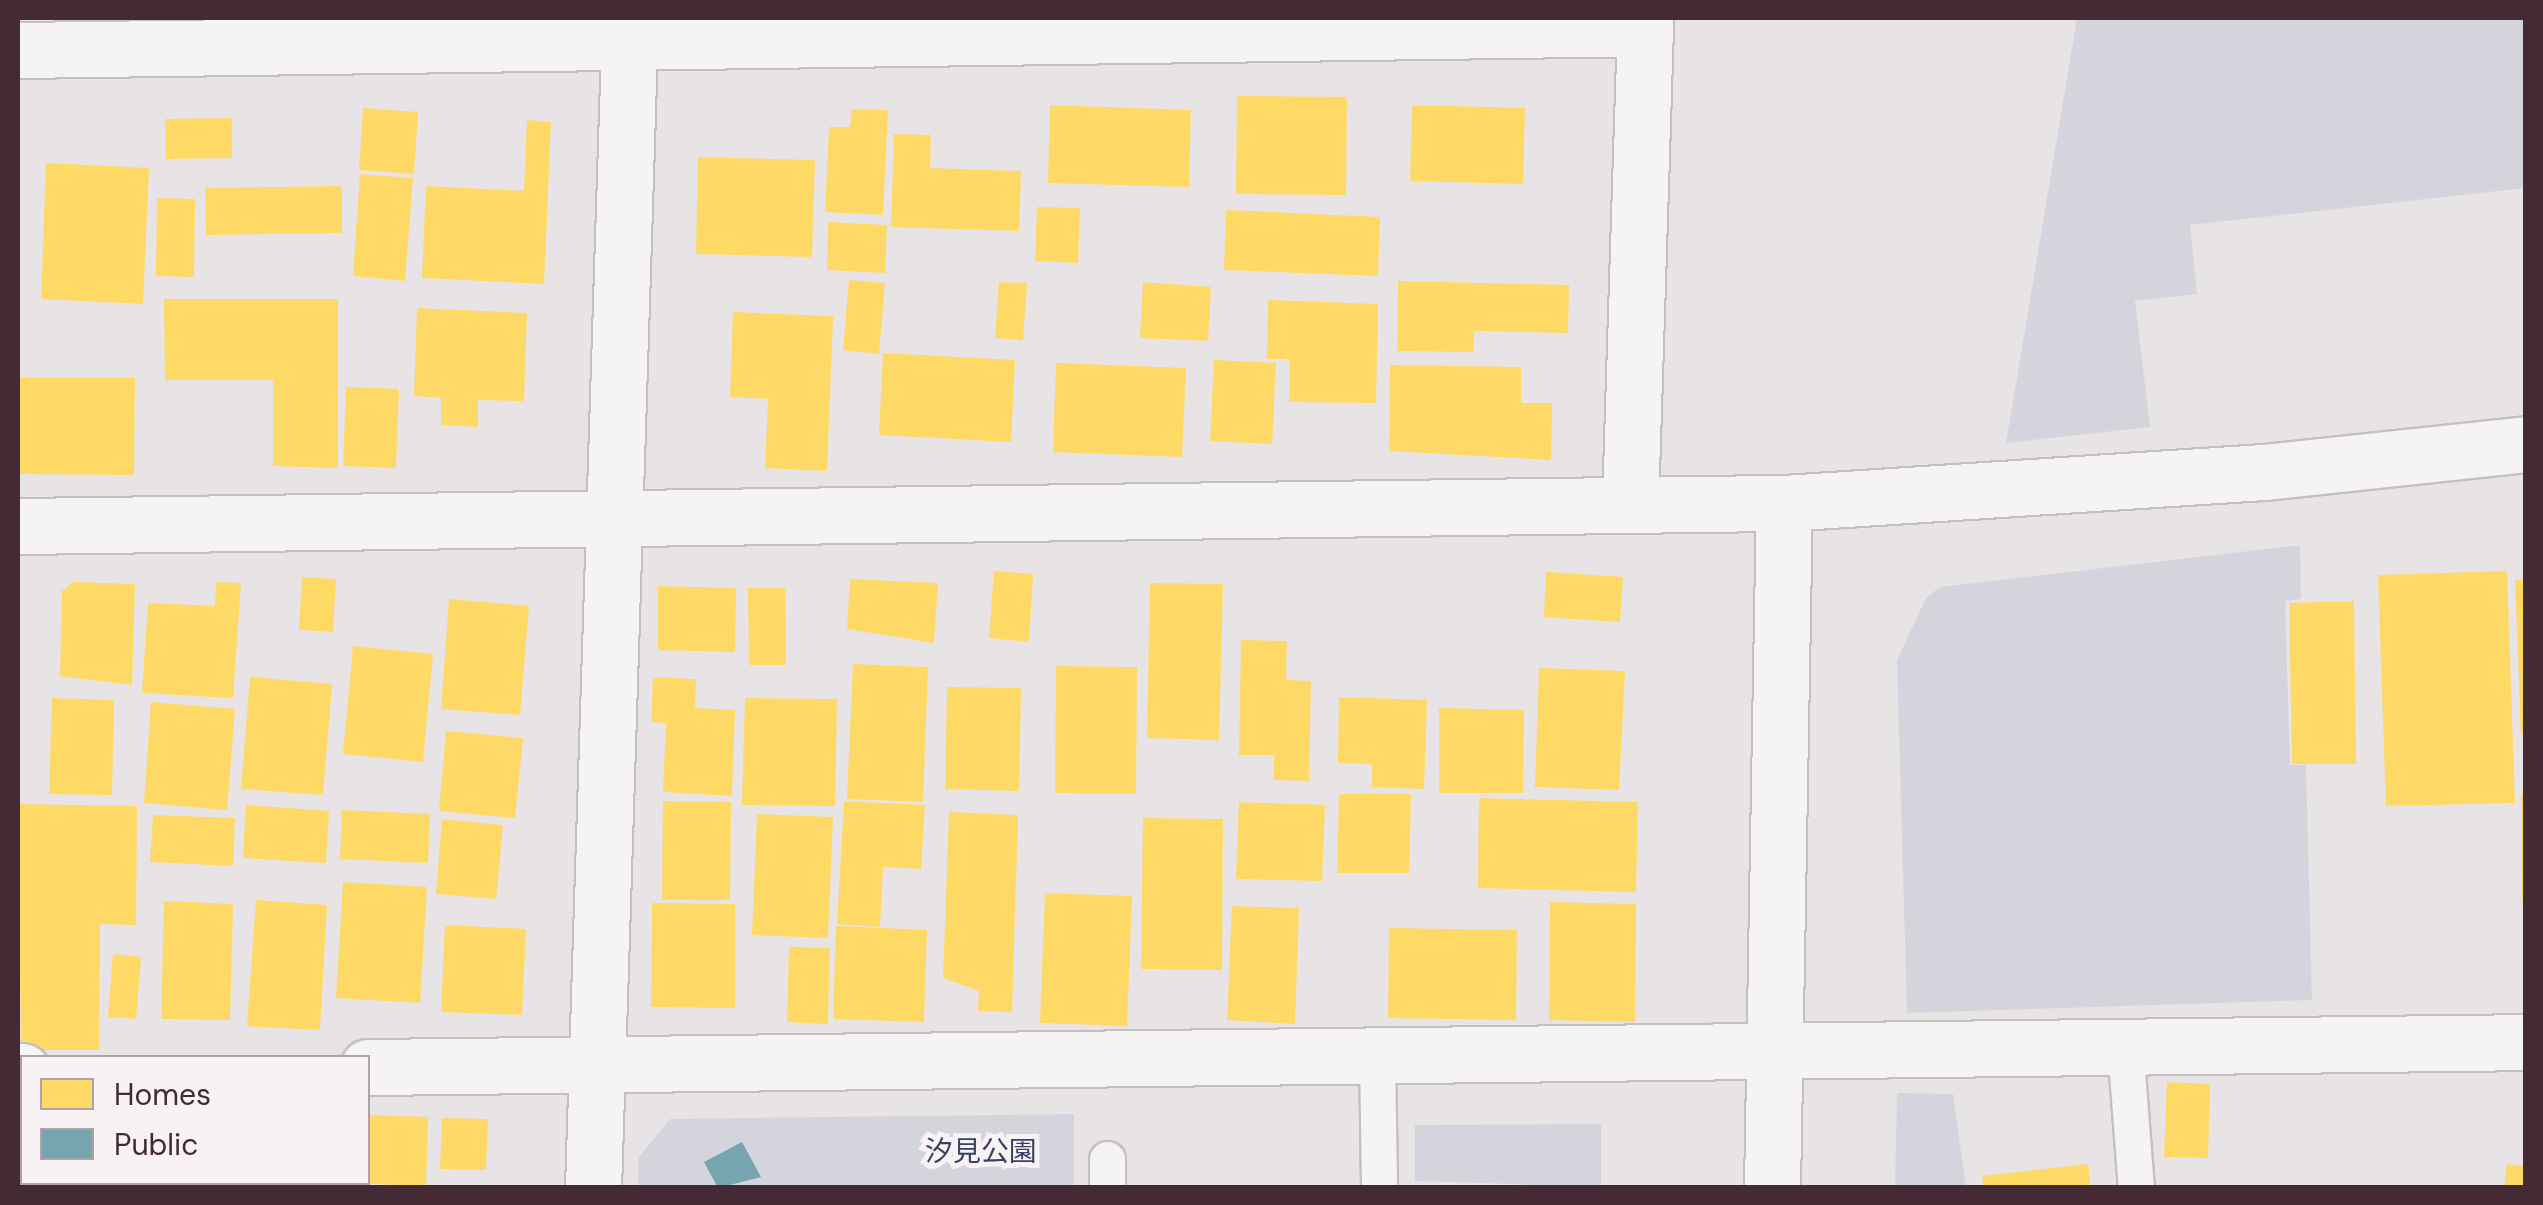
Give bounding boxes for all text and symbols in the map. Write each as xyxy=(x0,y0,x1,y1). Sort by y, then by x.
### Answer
legend xyxy=(20,1055,370,1185)
text: Homes xyxy=(114,1075,211,1114)
text: Public xyxy=(114,1125,198,1164)
park label: 汐見公園 xyxy=(925,1135,1037,1169)

